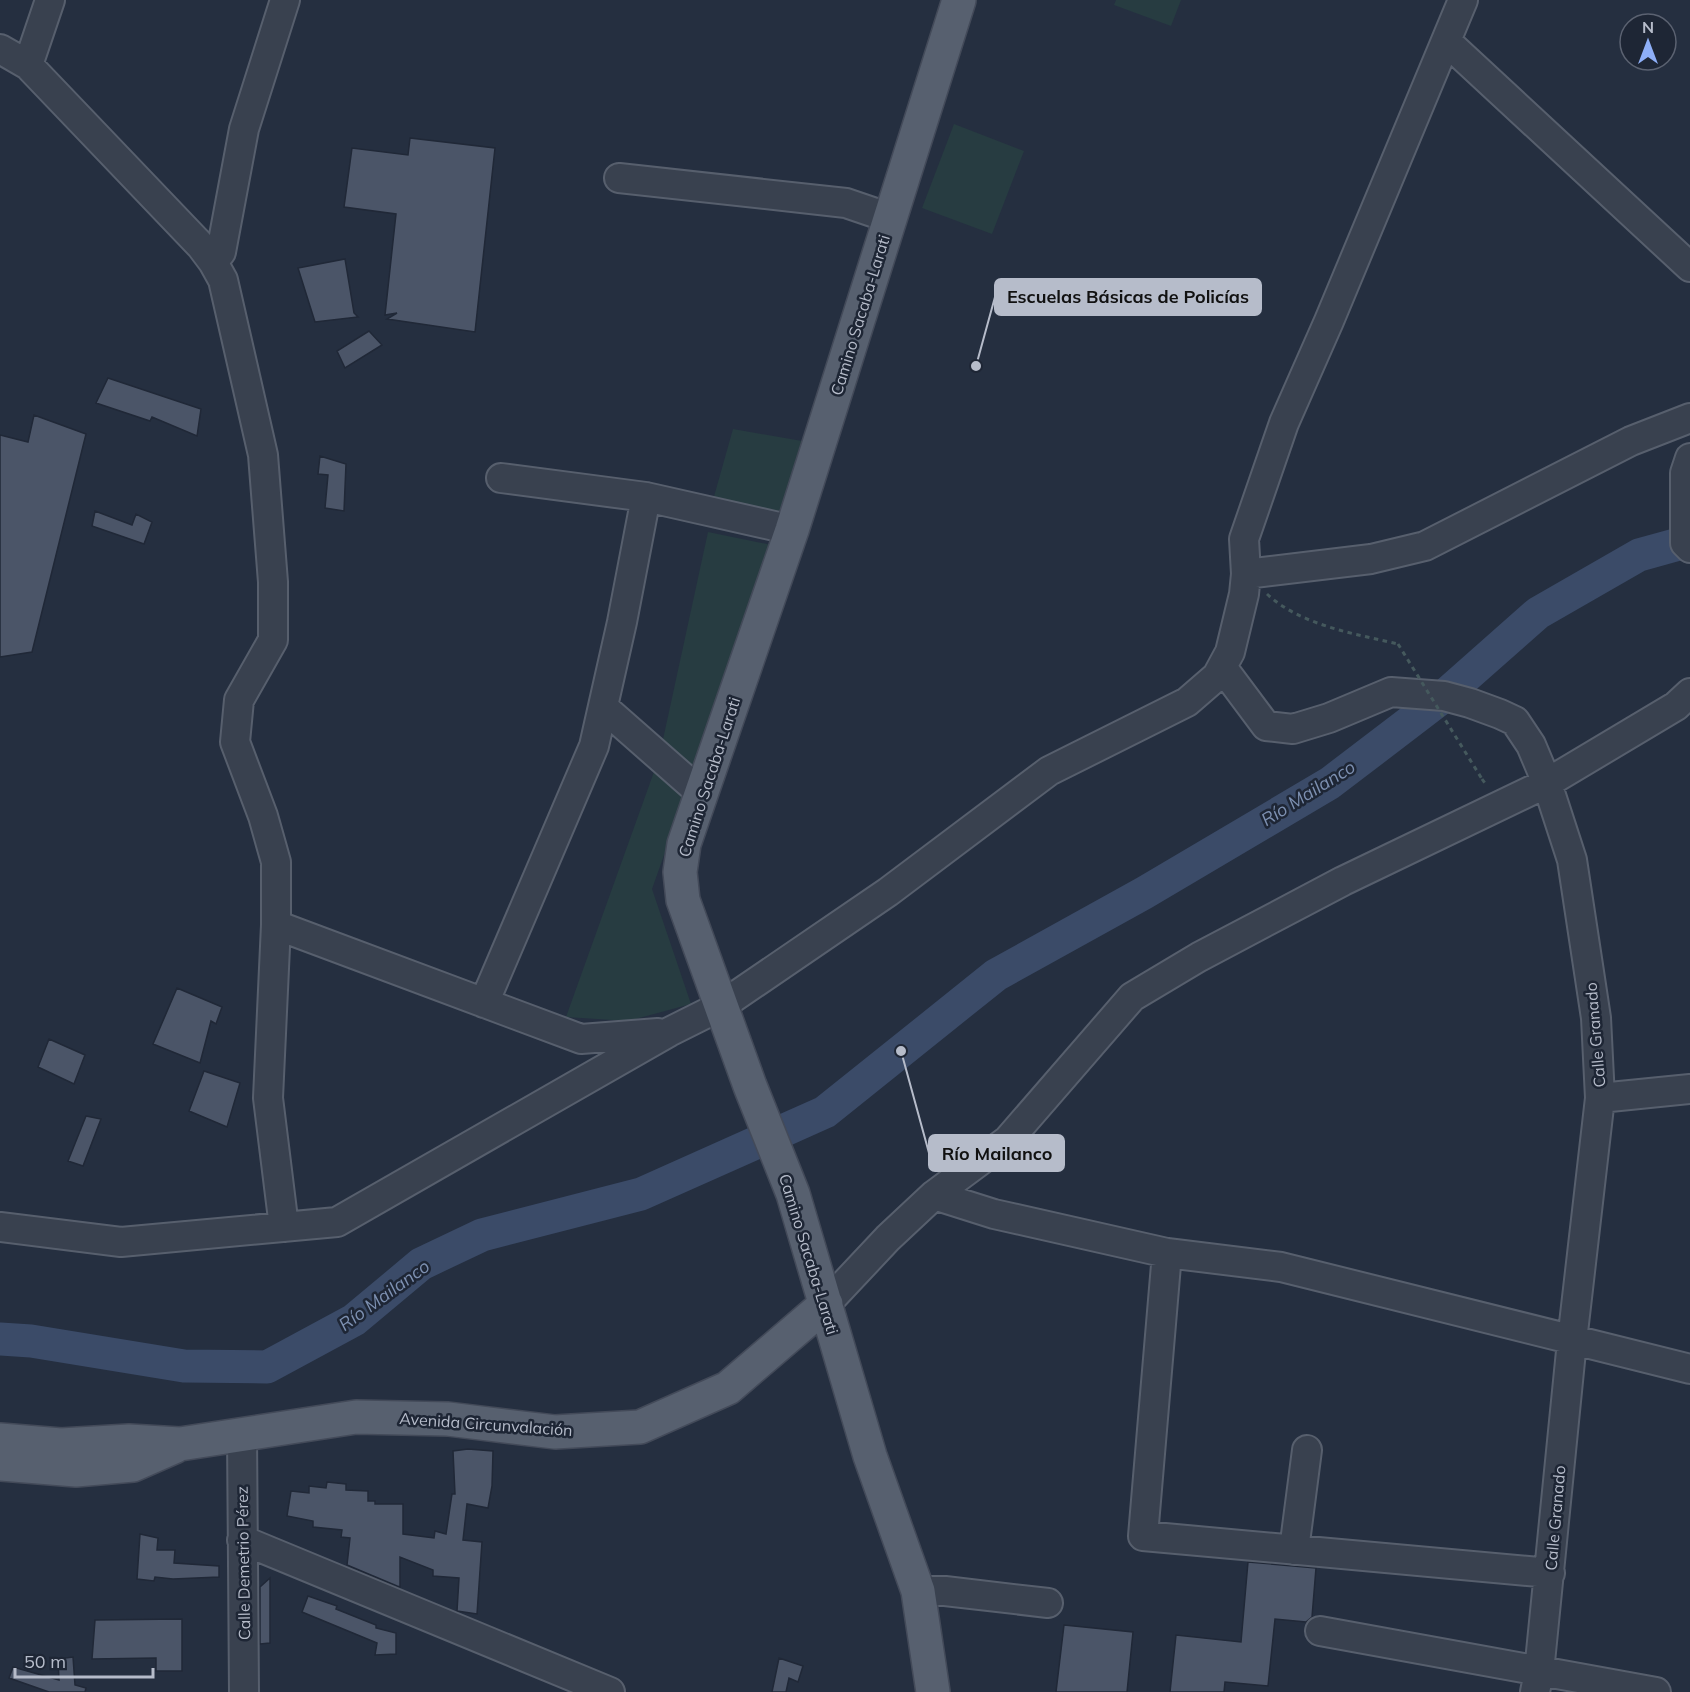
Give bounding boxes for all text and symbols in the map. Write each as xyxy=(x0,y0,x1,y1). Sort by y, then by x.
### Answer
north arrow xyxy=(1618,12,1678,72)
text: N xyxy=(1642,17,1654,37)
street label: Camino Sacaba-Larati xyxy=(826,232,894,398)
callout: Escuelas Básicas de Policías xyxy=(995,279,1261,315)
text: Escuelas Básicas de Policías xyxy=(1007,285,1249,308)
street label: Camino Sacaba-Larati xyxy=(674,695,744,859)
water label: Río Mailanco xyxy=(1257,755,1359,831)
street label: Calle Granado xyxy=(1580,982,1610,1088)
callout: Río Mailanco xyxy=(929,1135,1064,1171)
text: Río Mailanco xyxy=(942,1142,1052,1165)
street label: Camino Sacaba-Larati xyxy=(775,1171,843,1337)
water label: Río Mailanco xyxy=(334,1254,434,1336)
street label: Avenida Circunvalación xyxy=(399,1408,573,1440)
street label: Calle Granado xyxy=(1540,1465,1570,1571)
street label: Calle Demetrio Pérez xyxy=(232,1486,254,1640)
scale bar xyxy=(15,1641,153,1679)
text: 50 m xyxy=(24,1650,66,1673)

